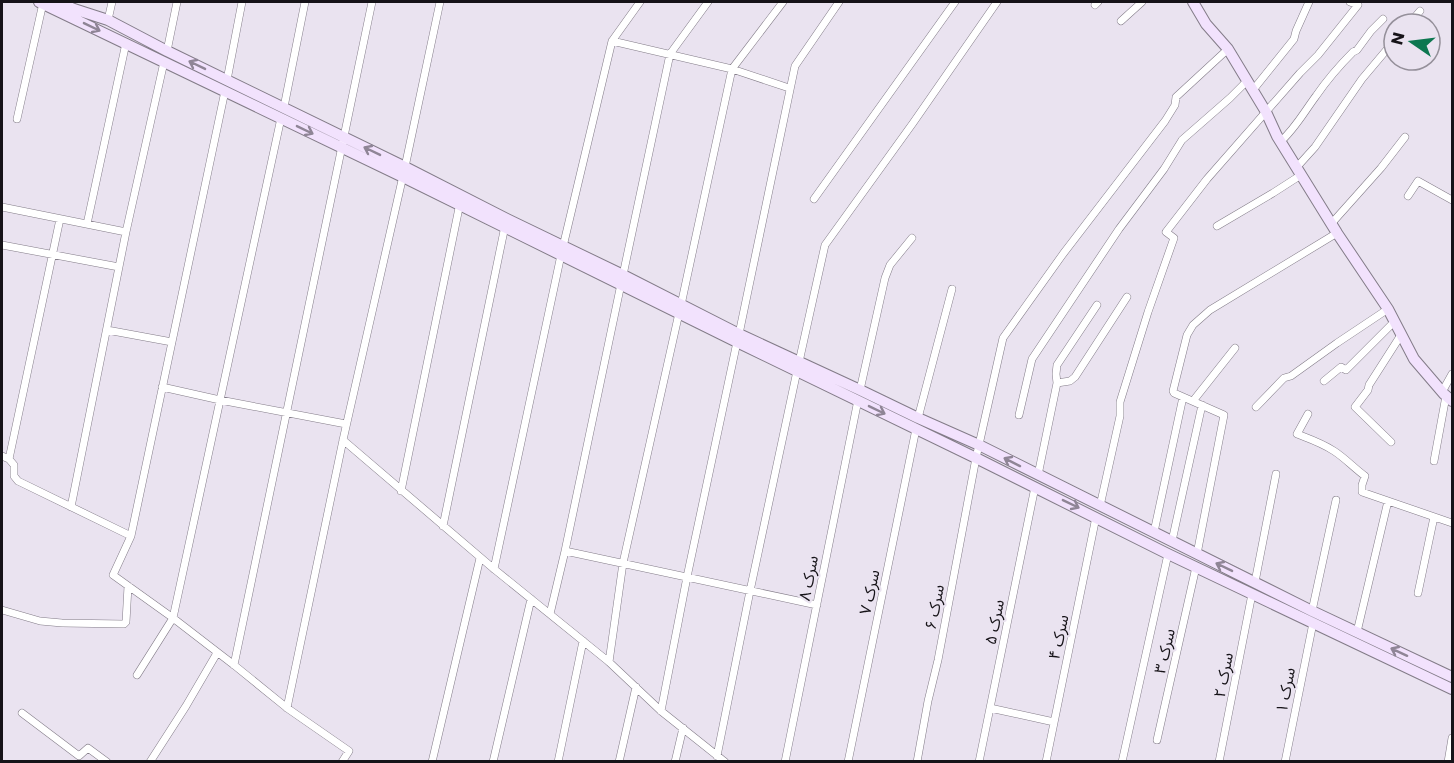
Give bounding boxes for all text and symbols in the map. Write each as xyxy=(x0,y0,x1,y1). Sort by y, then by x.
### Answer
north arrow xyxy=(1382,12,1442,72)
one-way arrow xyxy=(83,21,101,33)
text: N xyxy=(1385,30,1411,47)
one-way arrow xyxy=(188,59,206,71)
one-way arrow xyxy=(296,125,314,136)
one-way arrow xyxy=(363,144,381,156)
one-way arrow xyxy=(867,404,885,416)
one-way arrow xyxy=(1003,455,1021,467)
one-way arrow xyxy=(1061,499,1079,511)
street label: سرک ۸ xyxy=(793,553,824,603)
one-way arrow xyxy=(1216,560,1234,572)
street label: سرک ۷ xyxy=(853,567,885,617)
street label: سرک ۶ xyxy=(919,582,950,632)
street label: سرک ۵ xyxy=(979,597,1010,647)
street label: سرک ۴ xyxy=(1042,612,1074,662)
street label: سرک ۳ xyxy=(1148,626,1181,676)
one-way arrow xyxy=(1391,646,1409,658)
street label: سرک ۲ xyxy=(1208,650,1239,700)
street label: سرک ۱ xyxy=(1270,665,1301,715)

